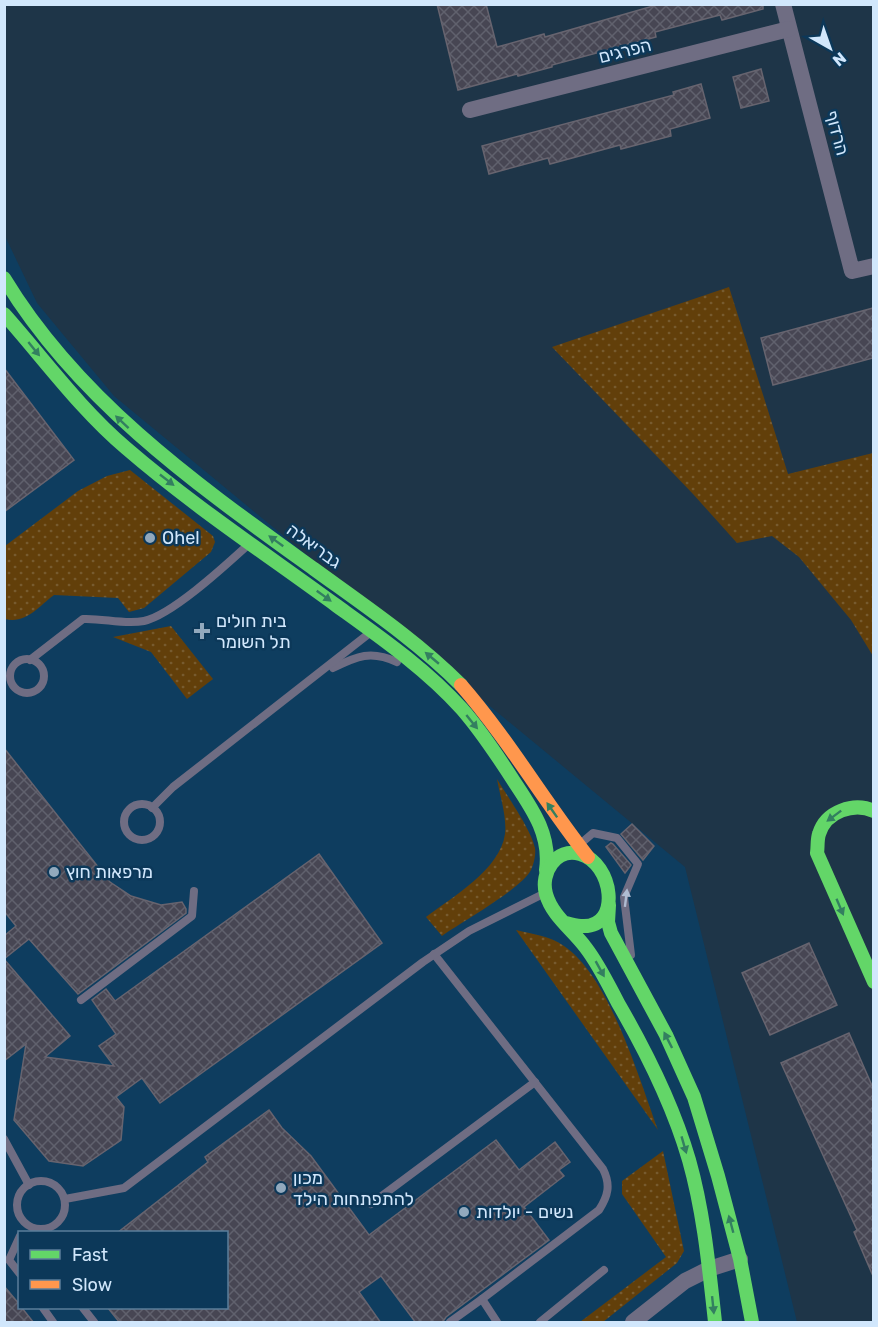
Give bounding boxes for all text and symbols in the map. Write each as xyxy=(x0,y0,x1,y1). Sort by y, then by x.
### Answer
north arrow xyxy=(800,18,860,78)
street label: הפרגים xyxy=(596,34,654,68)
text: N xyxy=(829,48,850,70)
street label: הרדוף xyxy=(820,108,854,158)
one-way arrow xyxy=(27,341,39,356)
one-way arrow xyxy=(115,415,129,429)
one-way arrow xyxy=(159,474,175,487)
street label: גבריאלה xyxy=(282,519,346,573)
place label: Ohel xyxy=(162,527,200,549)
marker: Ohel xyxy=(143,531,157,545)
one-way arrow xyxy=(269,535,284,547)
one-way arrow xyxy=(315,590,331,602)
place label: בית חולים תל השומר xyxy=(216,610,291,653)
marker: בית חולים תל השומר xyxy=(193,622,211,640)
one-way arrow xyxy=(425,652,440,665)
one-way arrow xyxy=(465,714,478,729)
one-way arrow xyxy=(547,802,558,818)
one-way arrow xyxy=(827,810,842,822)
place label: מרפאות חוץ xyxy=(66,861,153,883)
marker: מרפאות חוץ xyxy=(47,865,61,879)
one-way arrow xyxy=(621,888,631,907)
one-way arrow xyxy=(835,898,845,916)
one-way arrow xyxy=(595,961,605,978)
one-way arrow xyxy=(664,1031,674,1049)
one-way arrow xyxy=(679,1136,689,1154)
place label: מכון להתפתחות הילד xyxy=(293,1167,414,1210)
marker: מכון להתפתחות הילד xyxy=(274,1181,288,1195)
place label: נשים - יולדות xyxy=(476,1201,573,1223)
marker: נשים - יולדות xyxy=(457,1205,471,1219)
one-way arrow xyxy=(725,1215,735,1233)
legend xyxy=(18,1231,228,1309)
text: Fast xyxy=(72,1244,108,1266)
text: Slow xyxy=(72,1274,112,1296)
one-way arrow xyxy=(708,1296,718,1315)

